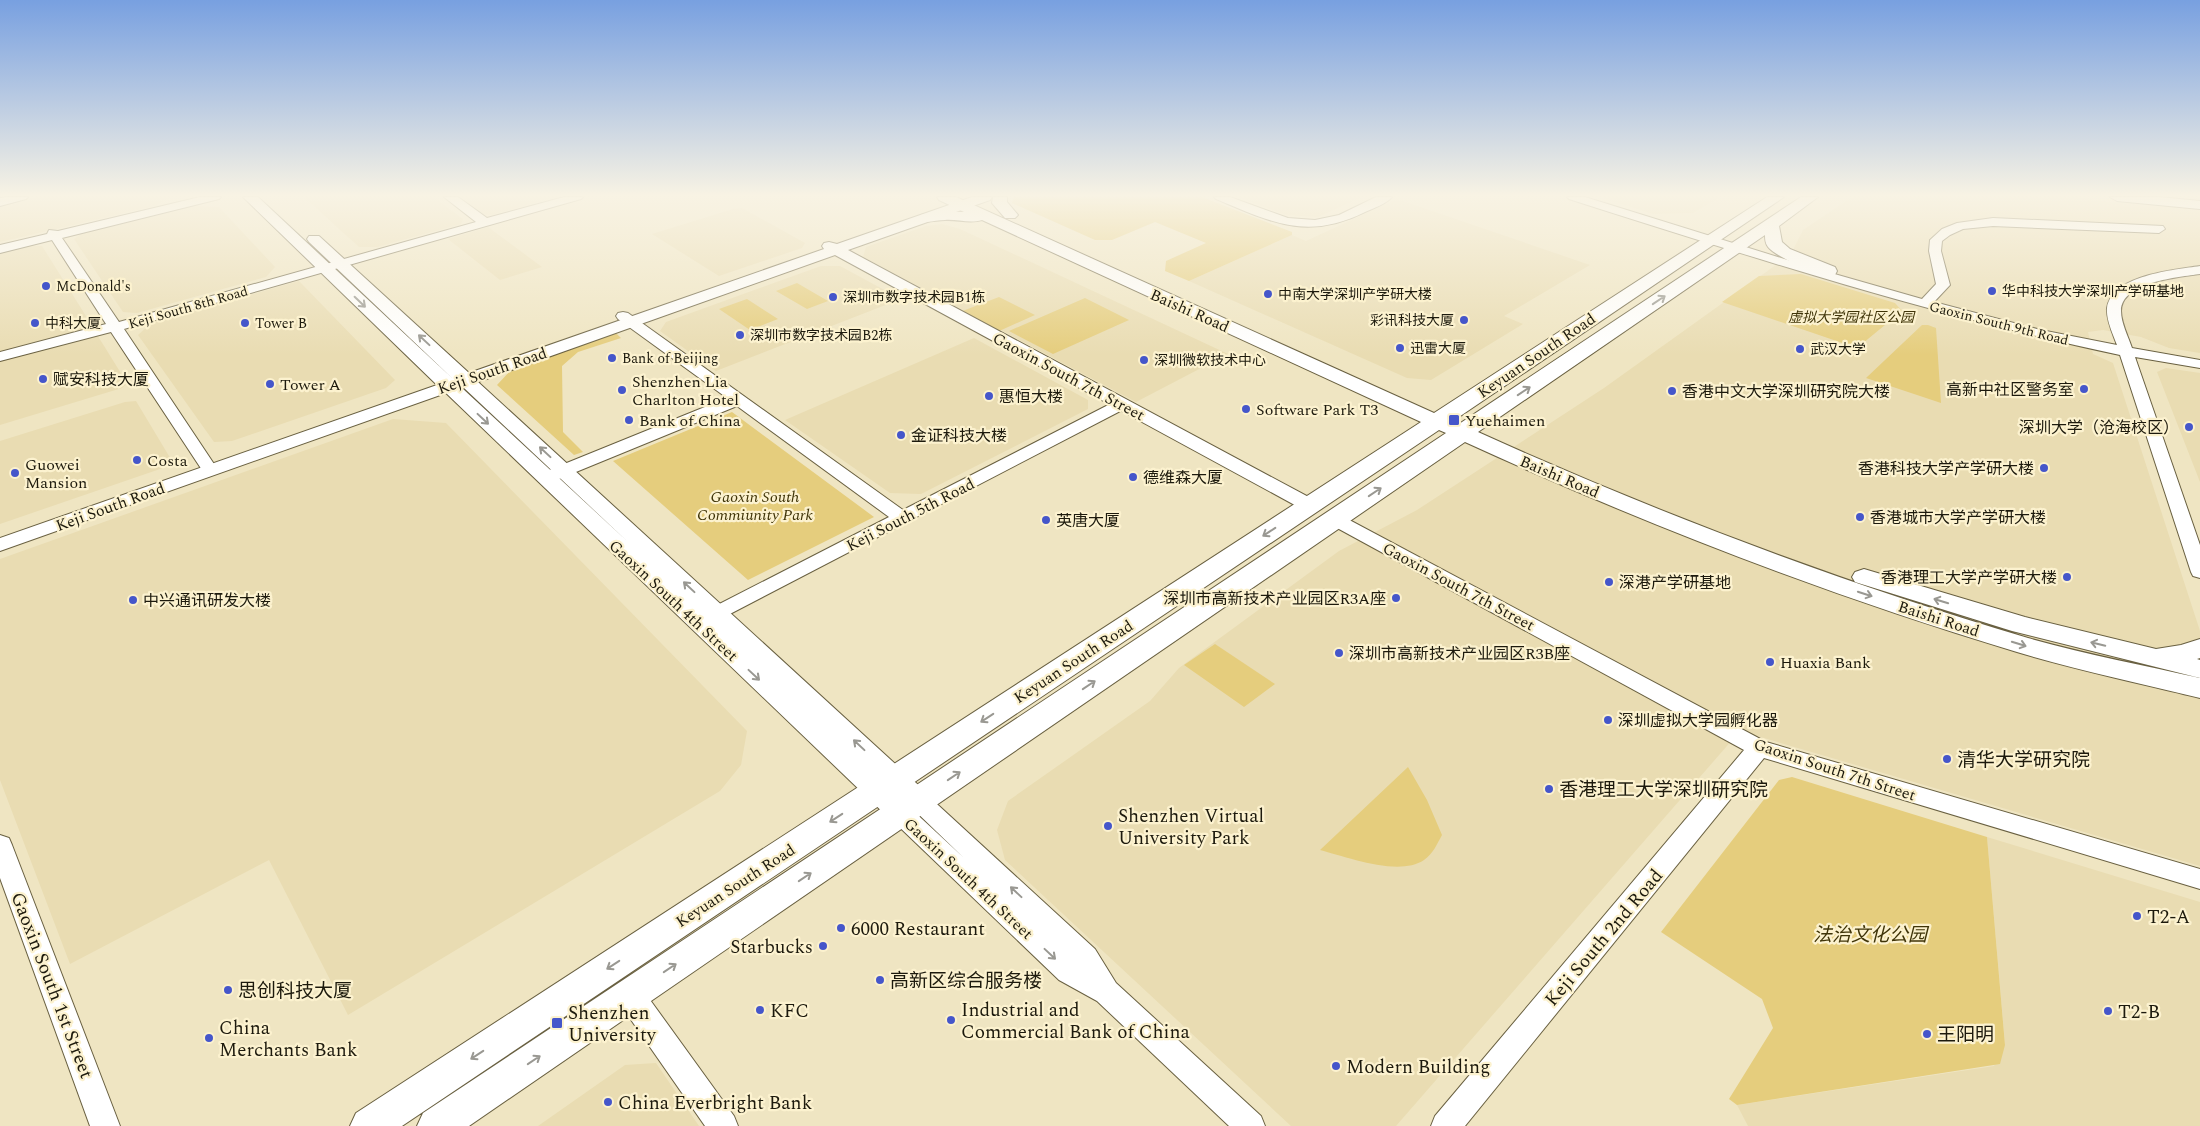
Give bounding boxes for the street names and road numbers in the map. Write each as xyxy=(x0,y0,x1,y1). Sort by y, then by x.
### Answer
street label: Keji South 8th Road xyxy=(126,280,251,335)
street label: Baishi Road xyxy=(1146,283,1233,339)
street label: Gaoxin South 9th Road xyxy=(1927,296,2071,351)
street label: Keyuan South Road xyxy=(1473,307,1601,404)
street label: Gaoxin South 7th Street xyxy=(988,327,1149,427)
street label: Keji South Road xyxy=(434,341,550,401)
street label: Baishi Road xyxy=(1516,449,1603,505)
street label: Keji South 5th Road xyxy=(842,472,979,558)
street label: Keji South Road xyxy=(52,476,168,538)
street label: Gaoxin South 4th Street xyxy=(603,534,744,667)
street label: Gaoxin South 7th Street xyxy=(1378,537,1539,637)
street label: Baishi Road xyxy=(1895,594,1983,643)
street label: Keyuan South Road xyxy=(1009,614,1138,710)
street label: Gaoxin South 7th Street xyxy=(1751,732,1919,808)
street label: Gaoxin South 4th Street xyxy=(898,812,1039,945)
street label: Keyuan South Road xyxy=(671,838,800,934)
street label: Keji South 2nd Road xyxy=(1538,863,1670,1013)
street label: Gaoxin South 1st Street xyxy=(3,888,101,1083)

